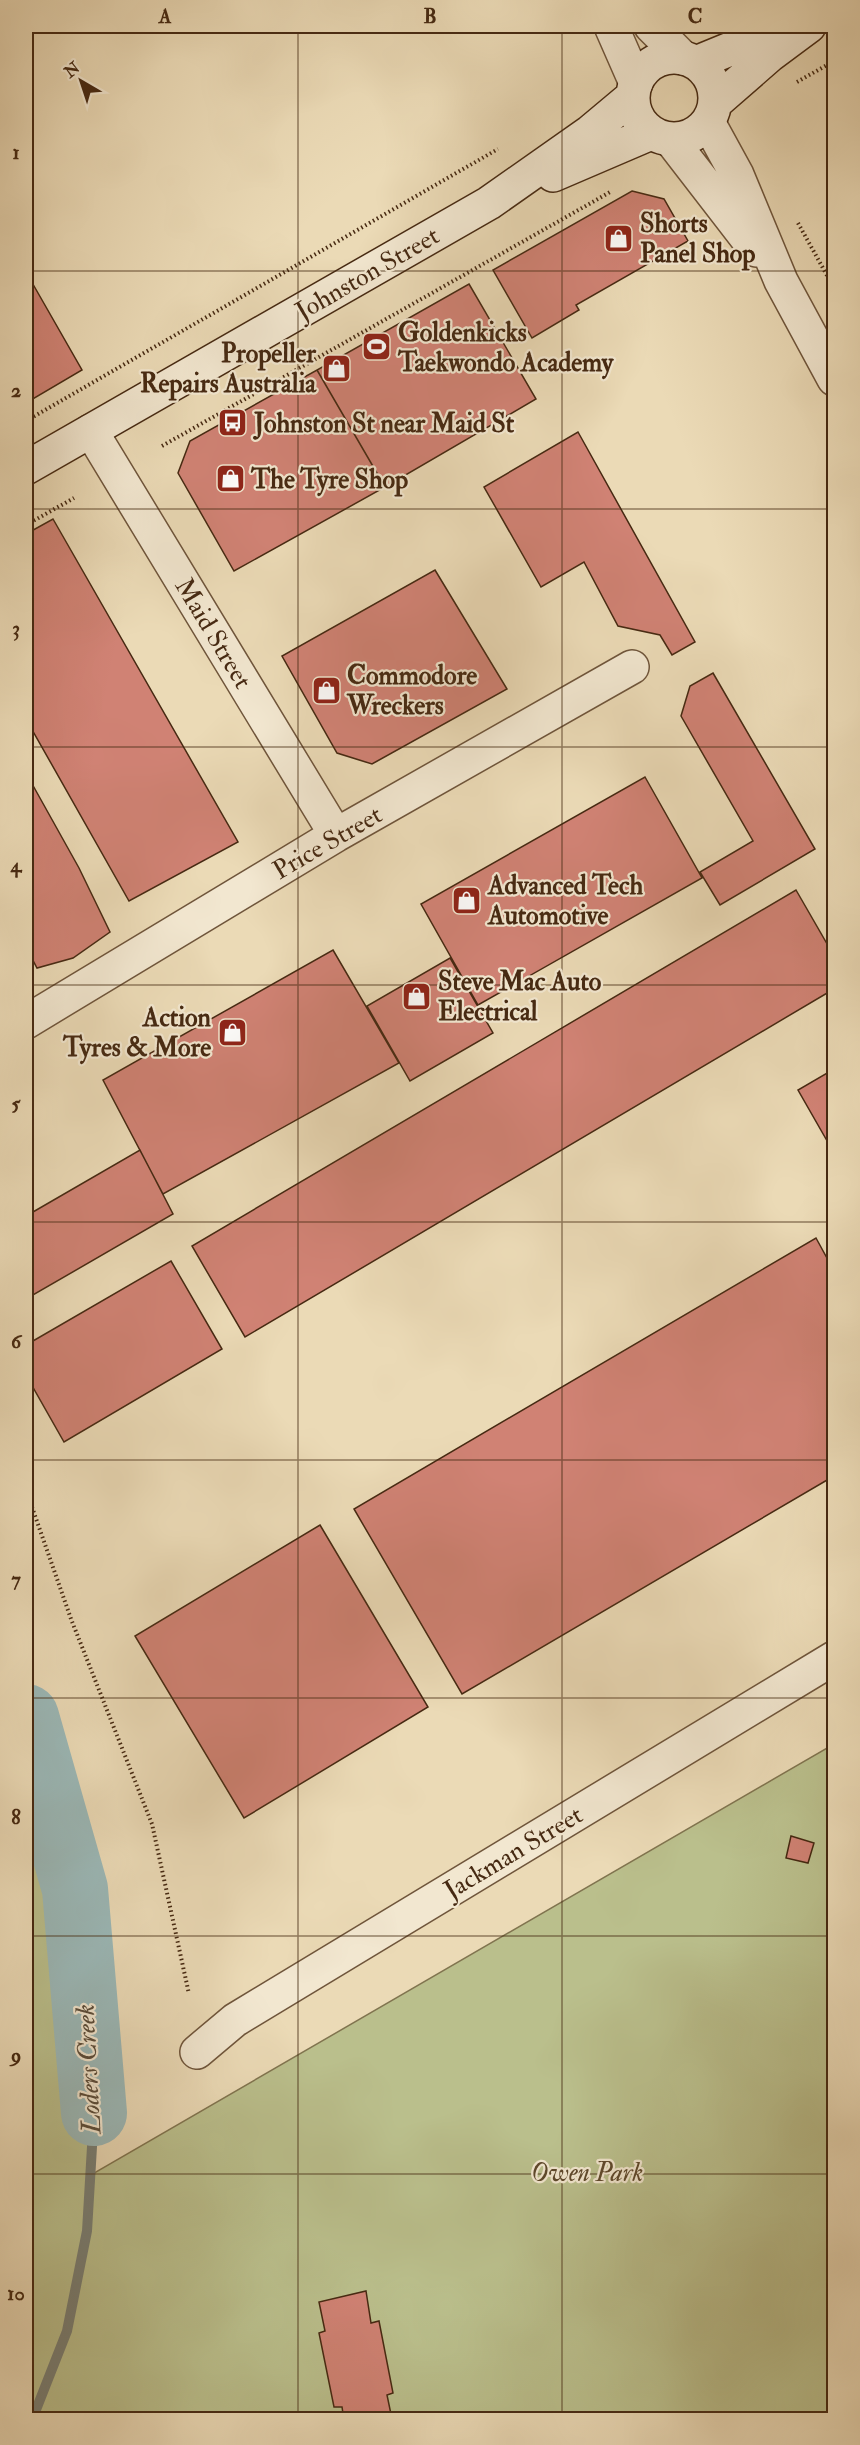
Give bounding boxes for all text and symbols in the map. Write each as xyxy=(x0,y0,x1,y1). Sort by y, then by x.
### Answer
text: A xyxy=(158,4,172,29)
text: B xyxy=(423,4,437,29)
text: C xyxy=(688,4,702,29)
north arrow xyxy=(51,51,111,111)
text: N xyxy=(60,57,85,83)
text: 1 xyxy=(12,140,20,165)
place label: Shorts Panel Shop xyxy=(640,208,755,271)
street label: Johnston Street xyxy=(289,220,445,328)
shop icon: Shorts Panel Shop xyxy=(603,222,635,254)
place label: Goldenkicks Taekwondo Academy xyxy=(397,317,615,380)
sports icon: Goldenkicks Taekwondo Academy xyxy=(361,331,393,363)
place label: Propeller Repairs Australia xyxy=(140,338,317,401)
shop icon: Propeller Repairs Australia xyxy=(321,352,353,384)
text: 2 xyxy=(11,378,21,403)
bus stop icon: Johnston St near Maid St xyxy=(217,407,249,439)
place label: Johnston St near Maid St xyxy=(252,408,515,440)
shop icon: The Tyre Shop xyxy=(214,463,246,495)
place label: The Tyre Shop xyxy=(250,464,408,497)
street label: Maid Street xyxy=(168,572,259,695)
text: 3 xyxy=(12,616,20,641)
place label: Commodore Wreckers xyxy=(346,660,477,722)
shop icon: Commodore Wreckers xyxy=(310,674,342,706)
street label: Price Street xyxy=(267,799,388,887)
text: 4 xyxy=(10,853,23,878)
place label: Advanced Tech Automotive xyxy=(487,870,643,932)
shop icon: Advanced Tech Automotive xyxy=(451,884,483,916)
place label: Steve Mac Auto Electrical xyxy=(438,966,602,1028)
shop icon: Steve Mac Auto Electrical xyxy=(401,980,433,1012)
place label: Action Tyres & More xyxy=(62,1002,212,1065)
shop icon: Action Tyres & More xyxy=(216,1016,248,1048)
text: 5 xyxy=(12,1091,22,1116)
text: 6 xyxy=(11,1329,23,1354)
text: 7 xyxy=(11,1567,21,1592)
street label: Jackman Street xyxy=(438,1799,589,1907)
text: 8 xyxy=(11,1805,21,1830)
water label: Loders Creek xyxy=(69,2003,108,2136)
text: 9 xyxy=(9,2043,21,2068)
park label: Owen Park xyxy=(531,2157,643,2189)
text: 10 xyxy=(7,2281,25,2306)

